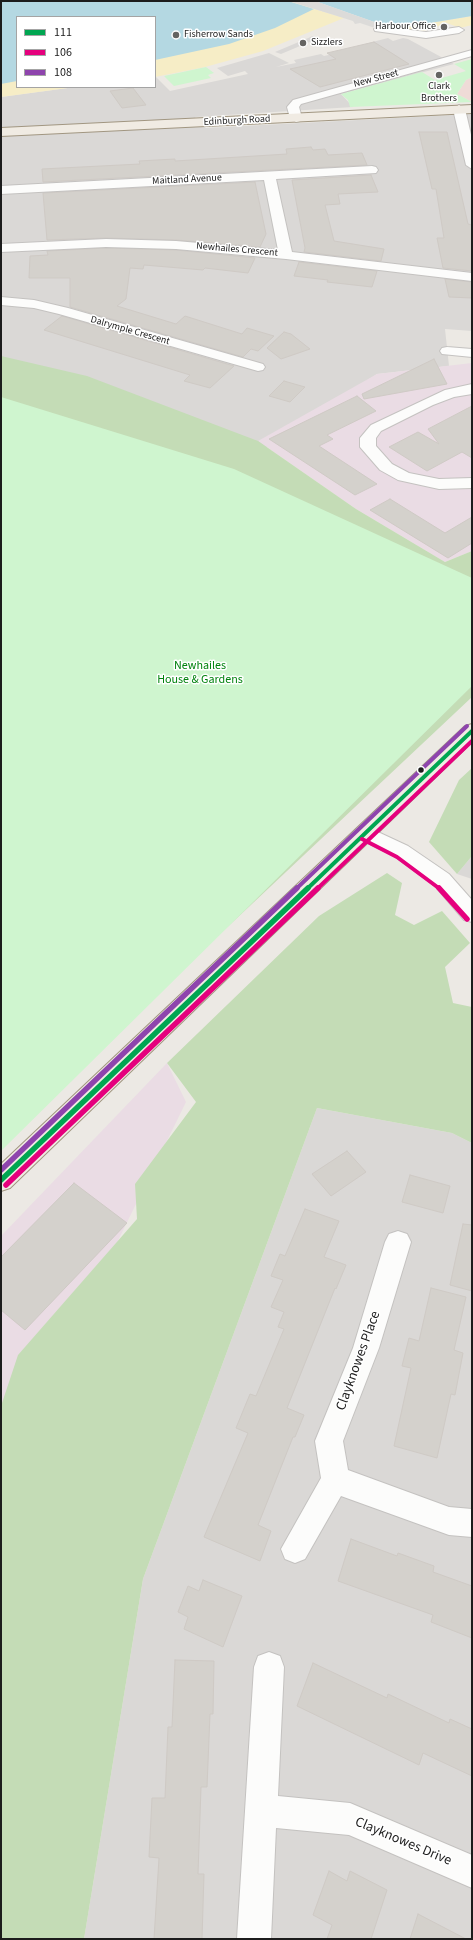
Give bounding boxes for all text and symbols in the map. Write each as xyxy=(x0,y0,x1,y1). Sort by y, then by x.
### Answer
legend xyxy=(16,16,156,88)
place label: Harbour Office xyxy=(375,21,436,33)
marker: Harbour Office xyxy=(439,22,449,32)
text: 111 xyxy=(54,24,72,41)
place label: Fisherrow Sands xyxy=(184,29,253,41)
marker: Fisherrow Sands xyxy=(171,30,181,40)
place label: Sizzlers xyxy=(311,37,342,49)
marker: Sizzlers xyxy=(298,38,308,48)
text: 106 xyxy=(54,44,72,61)
text: 108 xyxy=(54,64,72,81)
street label: New Street xyxy=(352,67,400,91)
marker: Clark Brothers xyxy=(434,70,444,80)
place label: Clark Brothers xyxy=(421,81,457,104)
street label: Edinburgh Road xyxy=(203,113,271,129)
street label: Maitland Avenue xyxy=(152,172,222,188)
street label: Newhailes Crescent xyxy=(196,240,278,260)
street label: Dalrymple Crescent xyxy=(89,314,171,348)
park label: Newhailes House & Gardens xyxy=(157,659,243,687)
unlabelled marker xyxy=(416,765,426,775)
street label: Clayknowes Place xyxy=(333,1309,385,1413)
street label: Clayknowes Drive xyxy=(352,1814,454,1870)

